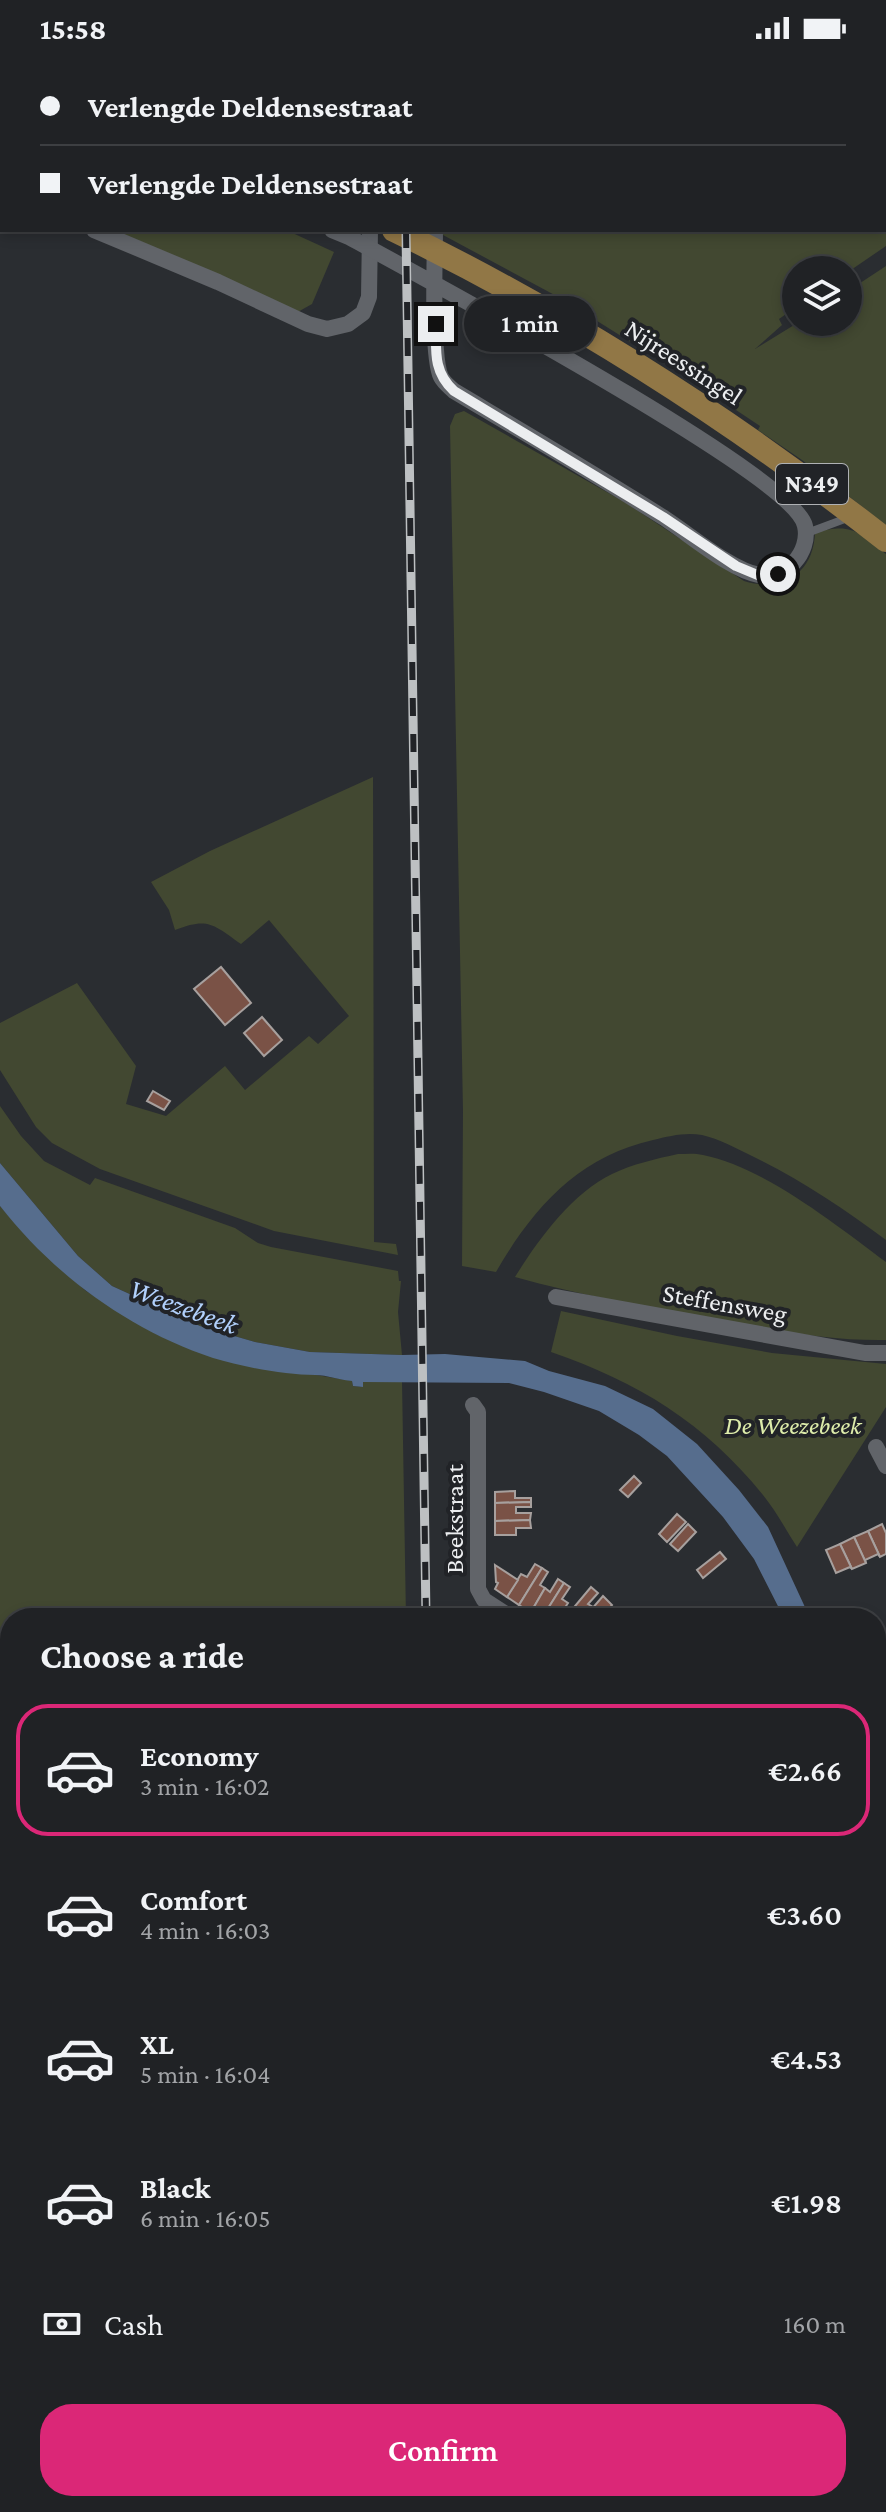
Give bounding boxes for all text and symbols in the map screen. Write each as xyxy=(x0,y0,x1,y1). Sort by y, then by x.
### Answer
text: 15:58 xyxy=(40,12,106,45)
text: Verlengde Deldensestraat xyxy=(88,90,413,123)
text: Verlengde Deldensestraat xyxy=(88,167,413,200)
map controls xyxy=(782,256,862,336)
button: layers xyxy=(782,256,862,336)
callout: 1 min xyxy=(464,296,596,352)
route end xyxy=(418,306,454,342)
text: 1 min xyxy=(501,309,559,338)
street label: Nijreessingel xyxy=(620,314,748,411)
road number: N349 xyxy=(776,464,848,504)
route start xyxy=(760,556,796,592)
water label: Weezebeek xyxy=(125,1273,244,1341)
street label: Steffensweg xyxy=(661,1278,790,1329)
park label: De Weezebeek xyxy=(725,1411,863,1440)
street label: Beekstraat xyxy=(440,1464,469,1574)
text: Choose a ride xyxy=(40,1636,244,1676)
icon: car xyxy=(44,1734,116,1806)
text: Economy xyxy=(140,1739,259,1772)
text: €2.66 xyxy=(768,1754,842,1787)
text: 3 min · 16:02 xyxy=(140,1772,270,1801)
icon: car xyxy=(44,1878,116,1950)
text: Comfort xyxy=(140,1883,247,1916)
text: €3.60 xyxy=(767,1898,842,1931)
text: 4 min · 16:03 xyxy=(140,1916,270,1945)
icon: car xyxy=(44,2022,116,2094)
text: XL xyxy=(140,2027,174,2060)
text: €4.53 xyxy=(771,2042,842,2075)
text: 5 min · 16:04 xyxy=(140,2060,271,2089)
icon: car xyxy=(44,2166,116,2238)
text: Black xyxy=(140,2171,211,2204)
text: €1.98 xyxy=(771,2186,842,2219)
text: 6 min · 16:05 xyxy=(140,2204,270,2233)
icon: cash xyxy=(40,2302,84,2346)
text: Cash xyxy=(104,2308,163,2341)
text: 160 m xyxy=(784,2310,846,2339)
button: Confirm xyxy=(40,2404,846,2496)

